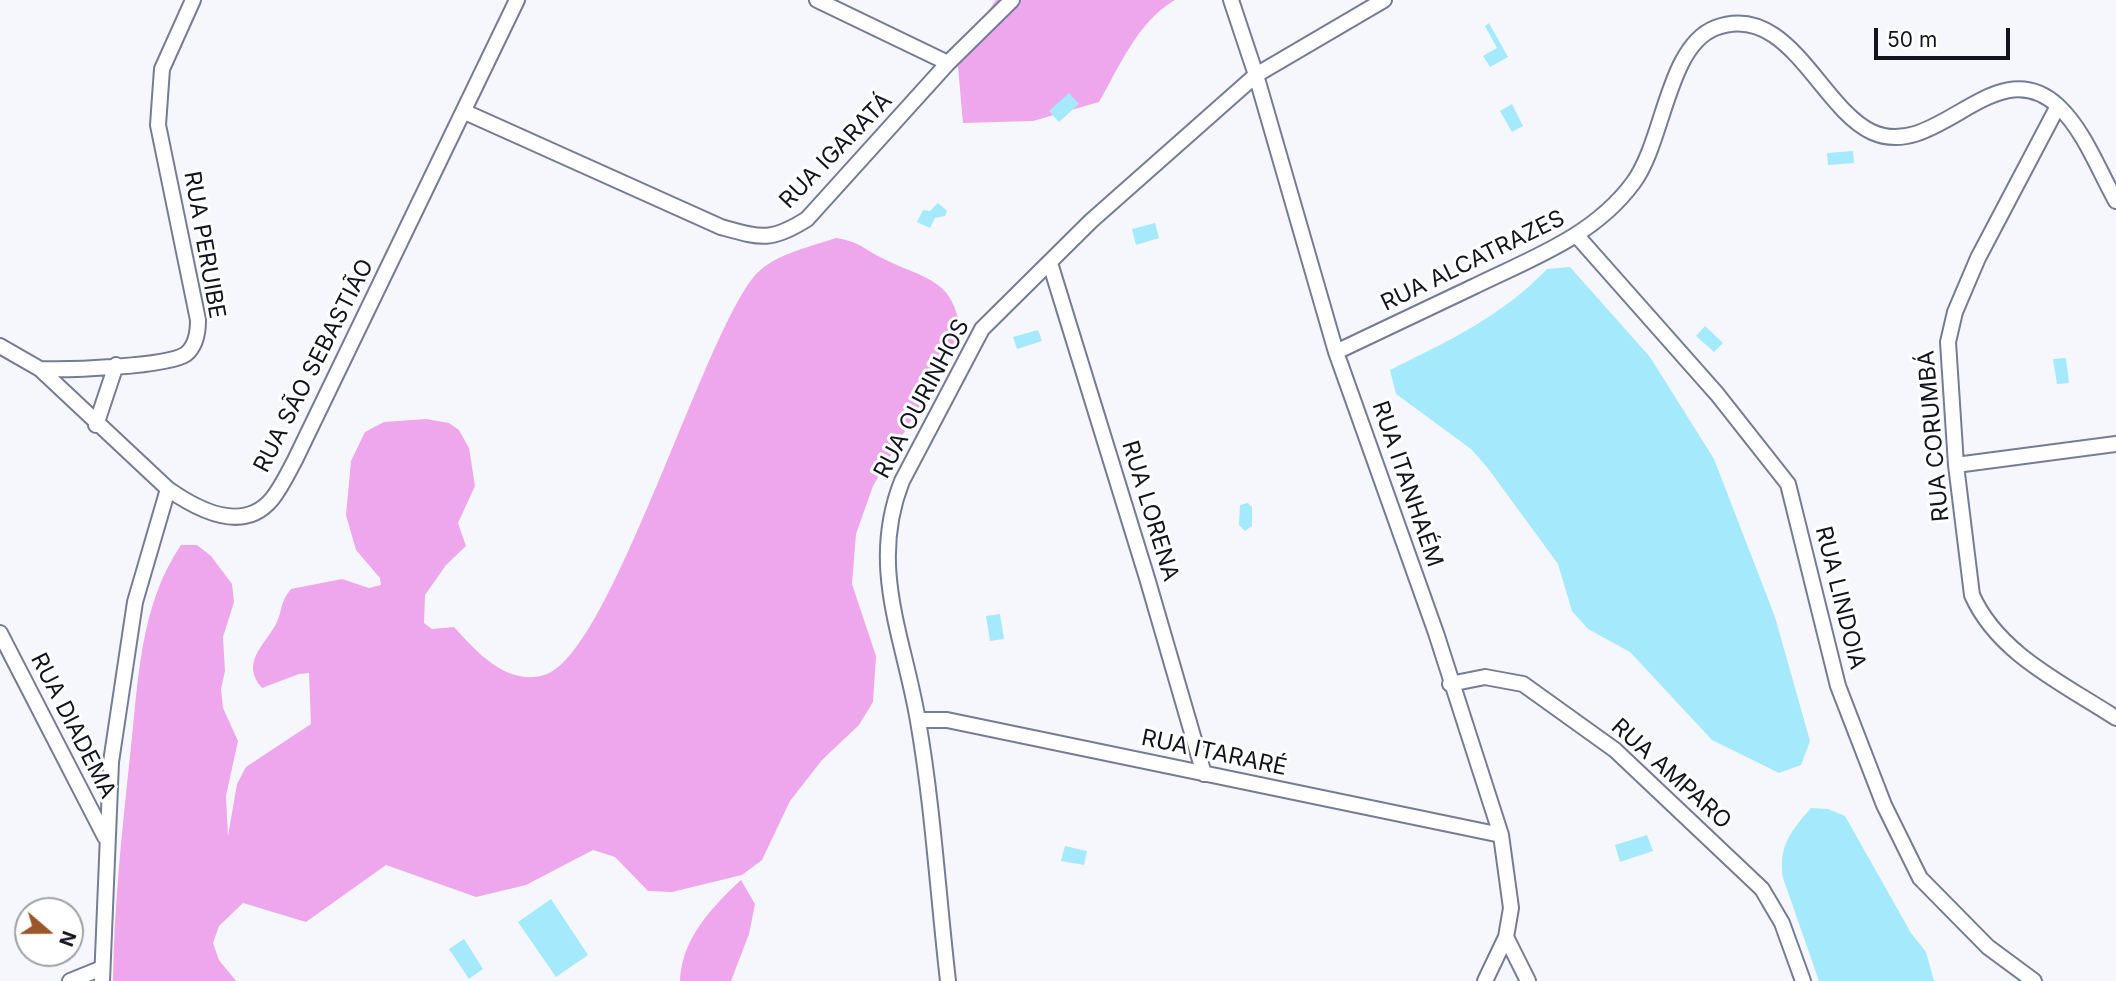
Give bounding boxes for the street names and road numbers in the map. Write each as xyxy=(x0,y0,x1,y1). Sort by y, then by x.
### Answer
street label: RUA IGARATÁ xyxy=(774,87,898,215)
street label: RUA PERUIBE xyxy=(177,169,231,321)
street label: RUA ALCATRAZES xyxy=(1377,205,1569,317)
street label: RUA SÃO SEBASTIÃO xyxy=(248,255,380,477)
street label: RUA OURINHOS xyxy=(868,315,976,483)
street label: RUA CORUMBÁ xyxy=(1913,349,1955,523)
street label: RUA ITANHAÉM xyxy=(1366,397,1448,571)
street label: RUA LORENA xyxy=(1116,437,1184,585)
street label: RUA LINDOIA xyxy=(1809,524,1871,672)
street label: RUA DIADEMA xyxy=(24,649,122,803)
street label: RUA AMPARO xyxy=(1605,713,1737,835)
street label: RUA ITARARÉ xyxy=(1139,724,1289,782)

